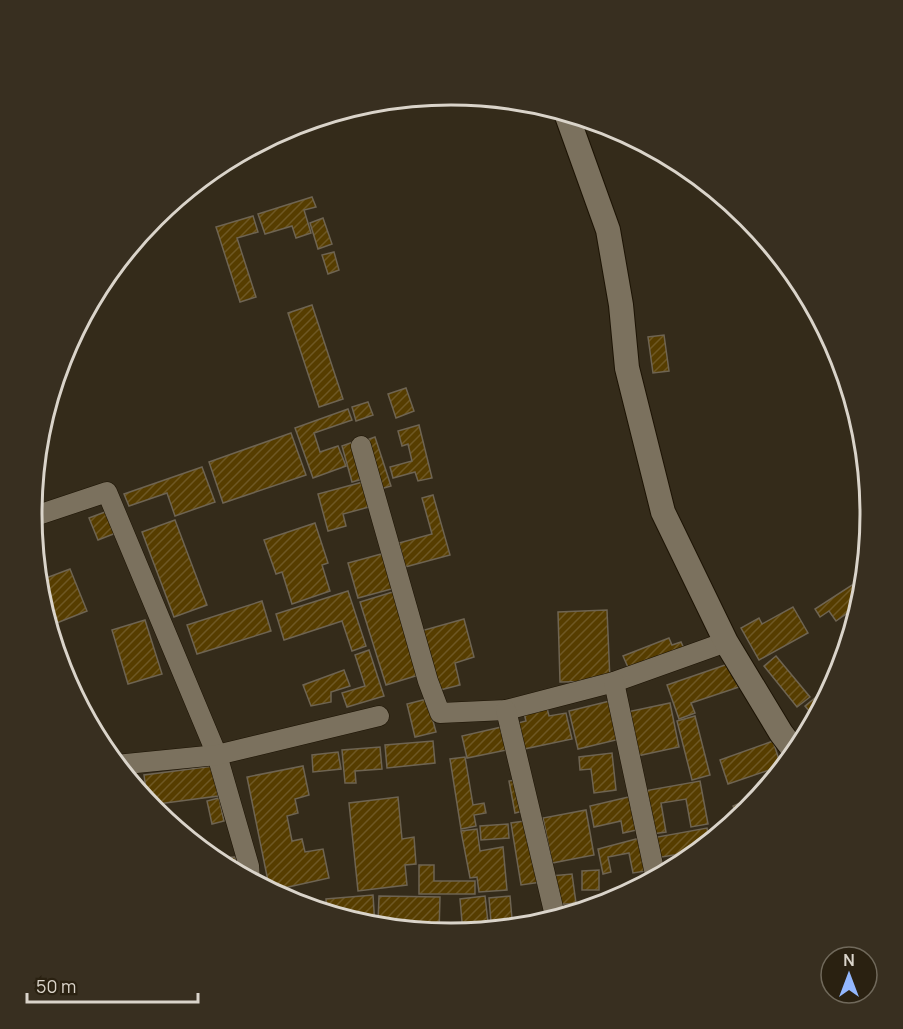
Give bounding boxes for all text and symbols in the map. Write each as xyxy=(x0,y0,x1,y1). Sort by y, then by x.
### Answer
north arrow xyxy=(819,945,879,1005)
text: N xyxy=(843,949,855,971)
scale bar xyxy=(27,966,198,1004)
text: 50 m xyxy=(36,974,76,998)

